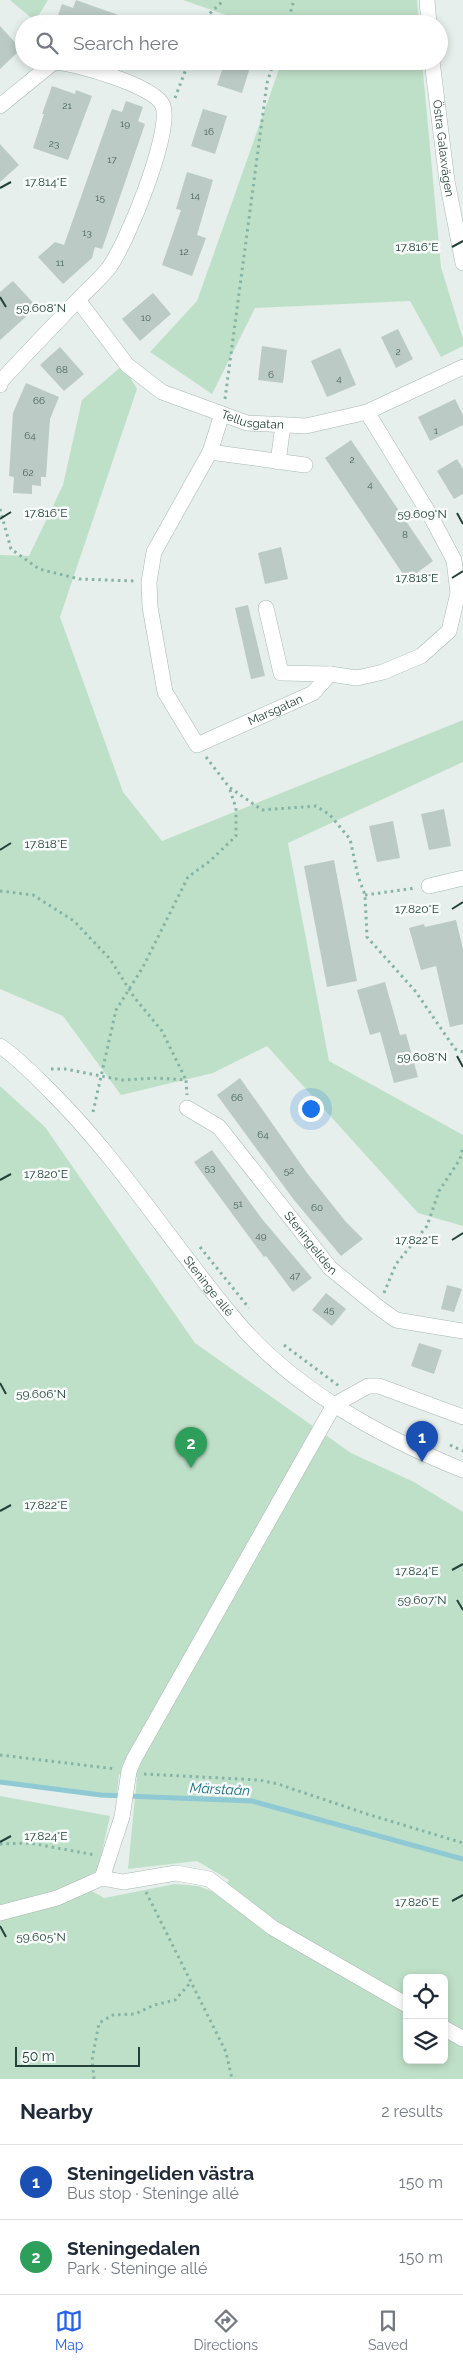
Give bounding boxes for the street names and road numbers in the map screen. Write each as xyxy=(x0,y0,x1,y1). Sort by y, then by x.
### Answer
street label: Östra Galaxvägen xyxy=(430,99,457,198)
street label: Tellusgatan xyxy=(219,407,284,432)
street label: Marsgatan xyxy=(246,692,305,728)
street label: Steningeliden xyxy=(281,1209,340,1278)
street label: Steninge allé xyxy=(181,1253,236,1319)

